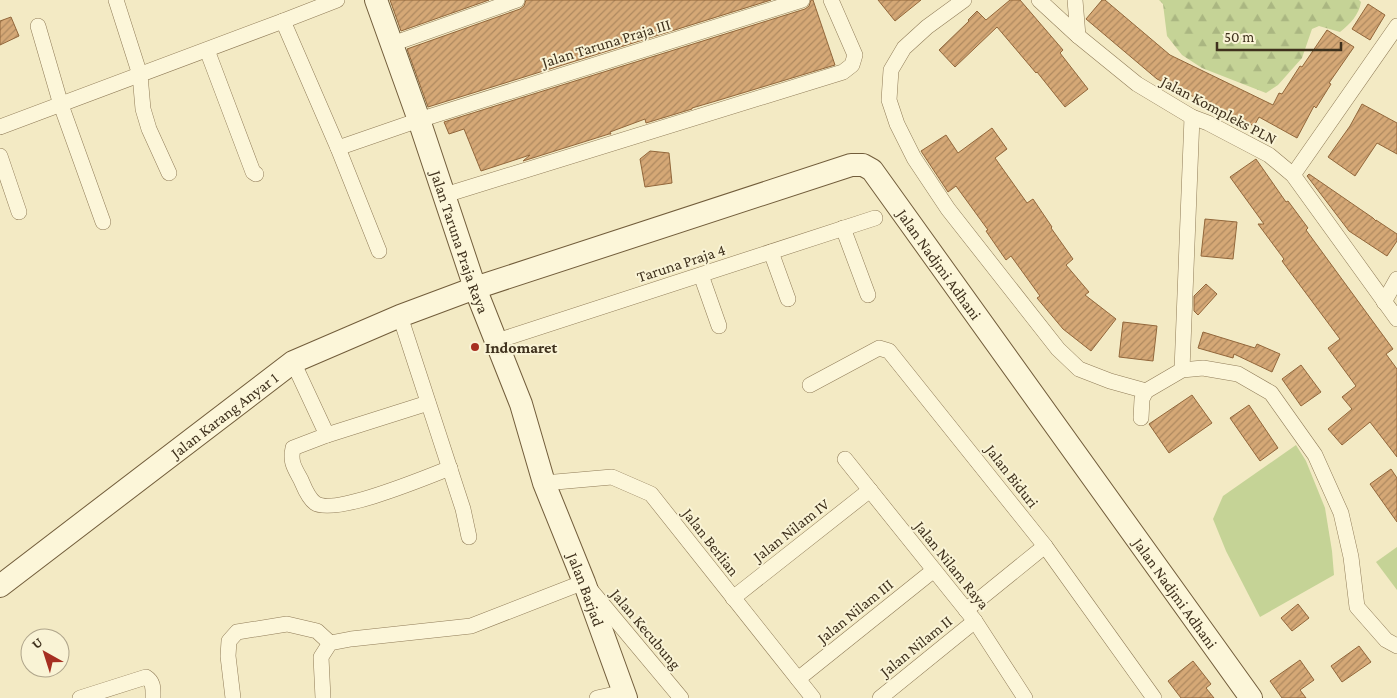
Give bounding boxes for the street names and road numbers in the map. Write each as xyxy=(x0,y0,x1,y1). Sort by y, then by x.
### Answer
street label: Jalan Taruna Praja III xyxy=(538,15,673,72)
street label: Jalan Kompleks PLN xyxy=(1156,71,1280,148)
street label: Jalan Taruna Praja Raya xyxy=(426,166,493,316)
street label: Jalan Nadjmi Adhani xyxy=(892,204,985,323)
street label: Taruna Praja 4 xyxy=(635,241,728,286)
street label: Jalan Karang Anyar 1 xyxy=(166,368,281,463)
street label: Jalan Biduri xyxy=(980,440,1042,511)
street label: Jalan Nilam IV xyxy=(748,495,834,567)
street label: Jalan Berlian xyxy=(677,503,743,580)
street label: Jalan Nilam Raya xyxy=(909,516,993,614)
street label: Jalan Nadjmi Adhani xyxy=(1128,533,1221,652)
street label: Jalan Barjad xyxy=(563,548,608,629)
street label: Jalan Nilam III xyxy=(812,575,897,649)
street label: Jalan Kecubung xyxy=(605,584,685,673)
street label: Jalan Nilam II xyxy=(875,612,956,682)

